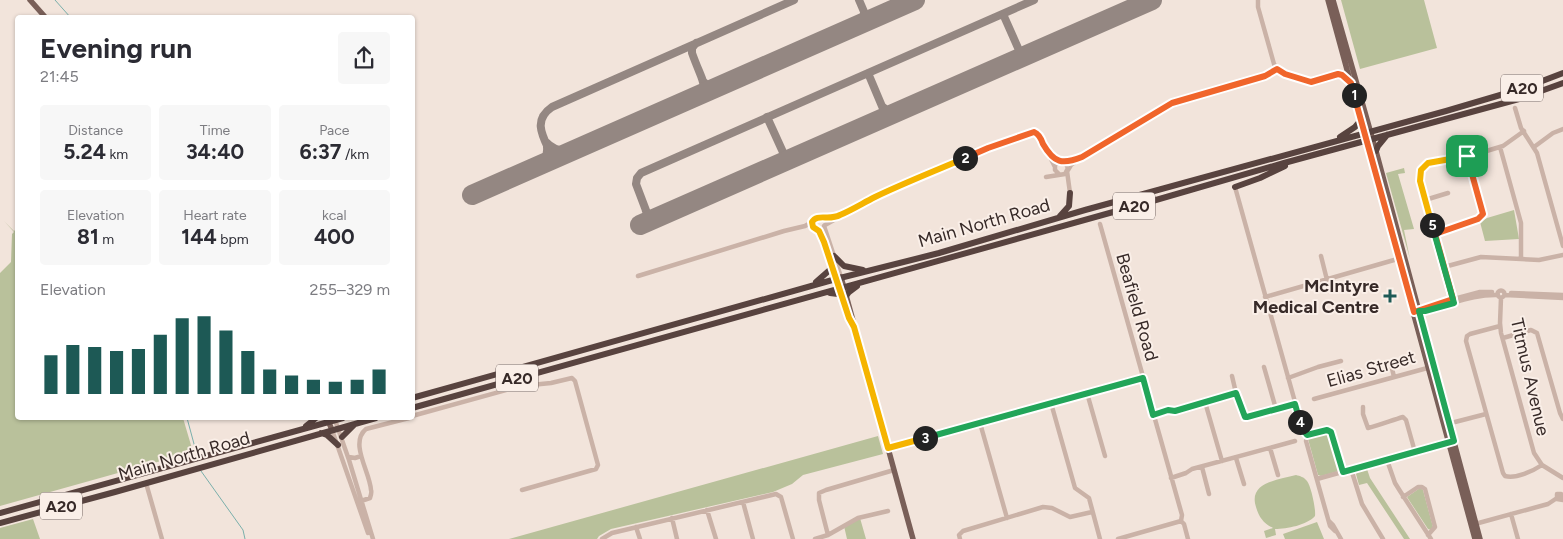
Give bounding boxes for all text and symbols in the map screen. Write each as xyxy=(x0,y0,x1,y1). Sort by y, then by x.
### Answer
text: Evening run xyxy=(40,31,192,65)
button: share xyxy=(338,32,390,84)
text: 21:45 xyxy=(40,67,79,86)
road number: A20 xyxy=(1501,75,1543,102)
pin: 1 xyxy=(1342,82,1366,108)
text: 1 xyxy=(1352,87,1357,104)
text: Distance xyxy=(68,122,123,139)
text: Time xyxy=(200,122,230,139)
text: Pace xyxy=(319,122,349,139)
pin xyxy=(1446,135,1488,177)
text: 5.24 xyxy=(63,139,106,164)
text: 34:40 xyxy=(186,139,244,164)
text: 6:37 xyxy=(300,139,341,164)
icon: arrive xyxy=(1453,142,1481,170)
text: km xyxy=(106,146,128,163)
text: /km xyxy=(341,146,369,163)
pin: 2 xyxy=(952,146,978,170)
text: 2 xyxy=(961,150,970,167)
road number: A20 xyxy=(1113,192,1155,220)
street label: Main North Road xyxy=(915,194,1053,252)
text: Elevation xyxy=(67,207,124,224)
text: Heart rate xyxy=(183,207,247,224)
text: kcal xyxy=(322,207,347,224)
pin: 5 xyxy=(1420,212,1444,238)
text: 5 xyxy=(1428,217,1437,234)
text: 81 xyxy=(77,224,99,249)
text: 144 xyxy=(181,224,217,249)
text: 400 xyxy=(314,224,355,249)
text: m xyxy=(99,231,114,248)
text: bpm xyxy=(217,231,249,248)
street label: Beafield Road xyxy=(1111,251,1163,363)
place label: McIntyre Medical Centre xyxy=(1253,275,1379,318)
text: Elevation xyxy=(40,280,106,299)
text: 255–329 m xyxy=(310,280,390,299)
marker: McIntyre Medical Centre xyxy=(1383,289,1397,303)
street label: Titmus Avenue xyxy=(1506,316,1554,438)
street label: Elias Street xyxy=(1324,346,1418,392)
road number: A20 xyxy=(496,364,538,392)
pin: 4 xyxy=(1288,410,1312,434)
text: 4 xyxy=(1296,414,1305,431)
pin: 3 xyxy=(912,426,938,450)
street label: Main North Road xyxy=(115,427,253,485)
text: 3 xyxy=(922,430,929,447)
road number: A20 xyxy=(40,492,82,520)

